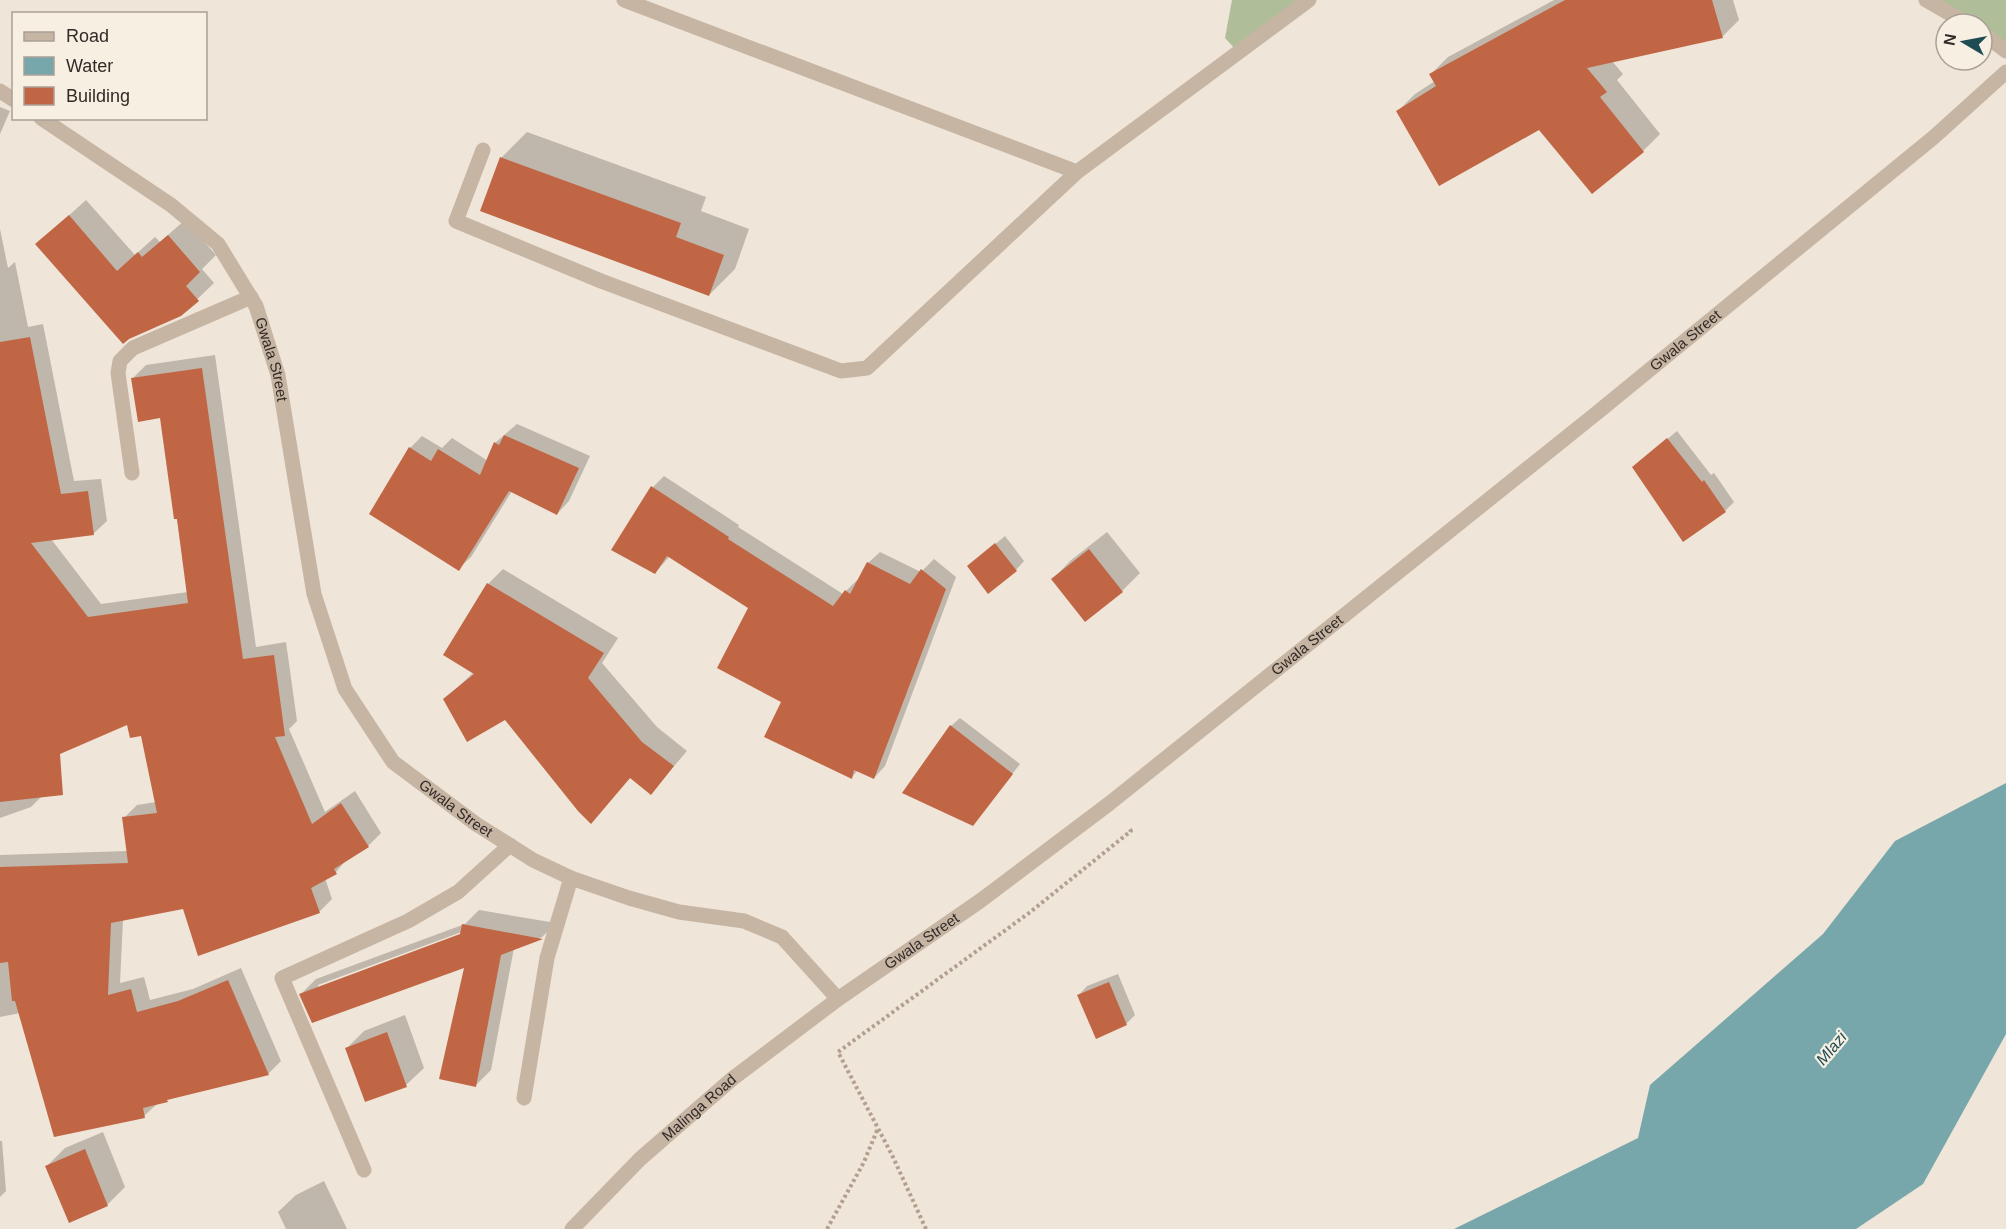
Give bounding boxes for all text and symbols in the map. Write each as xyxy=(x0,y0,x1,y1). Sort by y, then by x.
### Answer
legend xyxy=(12,12,207,120)
north arrow xyxy=(1934,12,1994,72)
text: Road xyxy=(66,26,109,46)
text: N xyxy=(1940,32,1959,47)
text: Water xyxy=(66,56,113,76)
text: Building xyxy=(66,86,130,106)
street label: Gwala Street xyxy=(1646,305,1725,374)
street label: Gwala Street xyxy=(252,315,291,404)
street label: Gwala Street xyxy=(1267,611,1346,679)
street label: Gwala Street xyxy=(416,776,497,841)
street label: Gwala Street xyxy=(881,909,963,972)
water label: Mlazi xyxy=(1813,1028,1850,1068)
street label: Malinga Road xyxy=(658,1070,739,1144)

